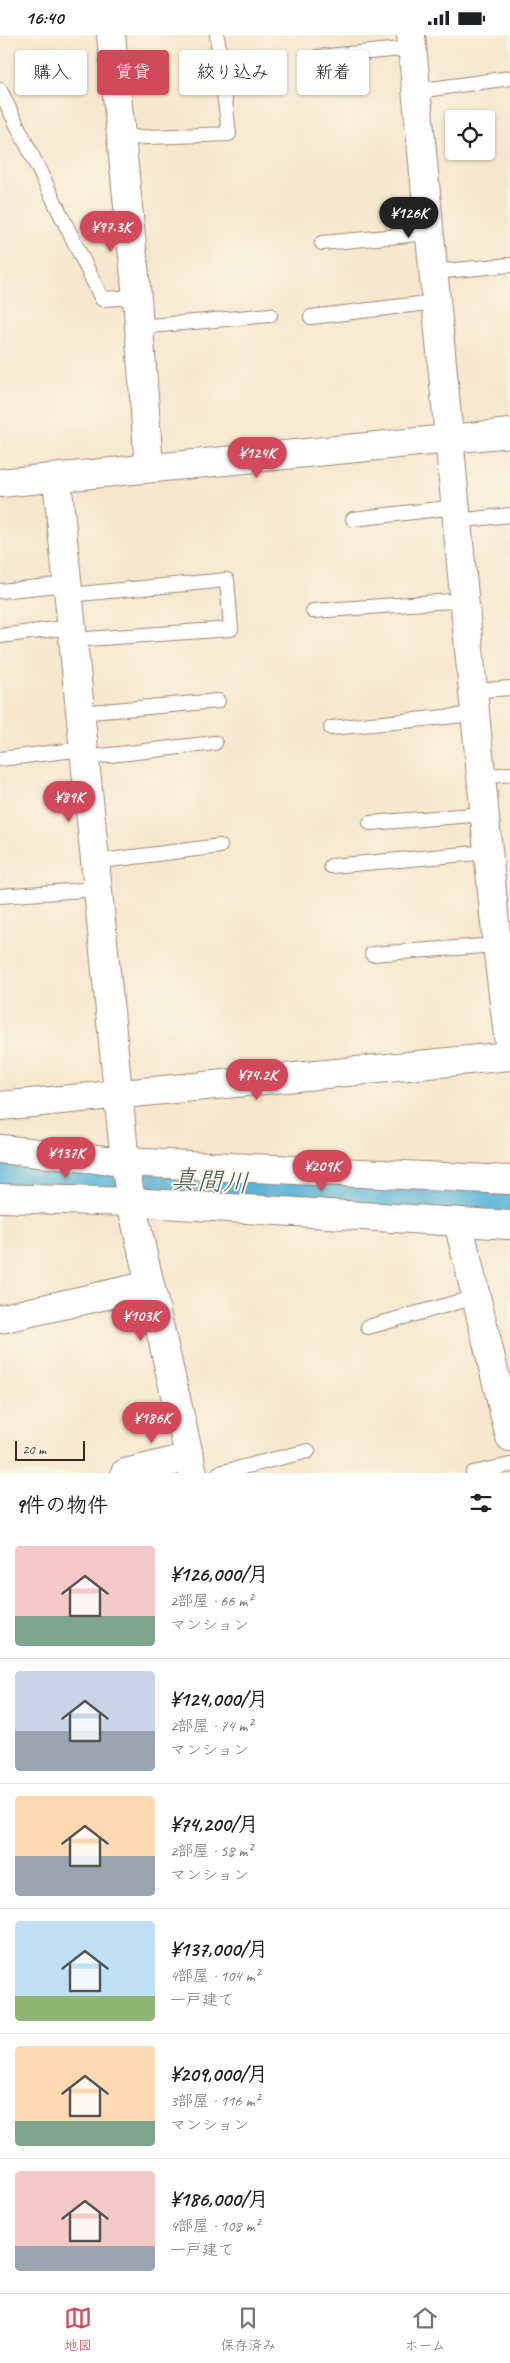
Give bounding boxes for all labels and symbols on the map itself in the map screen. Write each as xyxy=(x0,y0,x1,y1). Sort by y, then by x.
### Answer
pin: ¥126K xyxy=(374,197,444,239)
pin: ¥97.3K xyxy=(70,211,152,253)
pin: ¥124K xyxy=(222,437,292,479)
pin: ¥89K xyxy=(39,781,99,823)
pin: ¥74.2K xyxy=(216,1059,298,1101)
pin: ¥137K xyxy=(31,1137,101,1179)
pin: ¥209K xyxy=(287,1149,357,1192)
water label: 真間川 xyxy=(170,1162,250,1200)
pin: ¥103K xyxy=(106,1299,176,1342)
pin: ¥186K xyxy=(117,1401,187,1444)
scale bar xyxy=(15,1438,85,1461)

